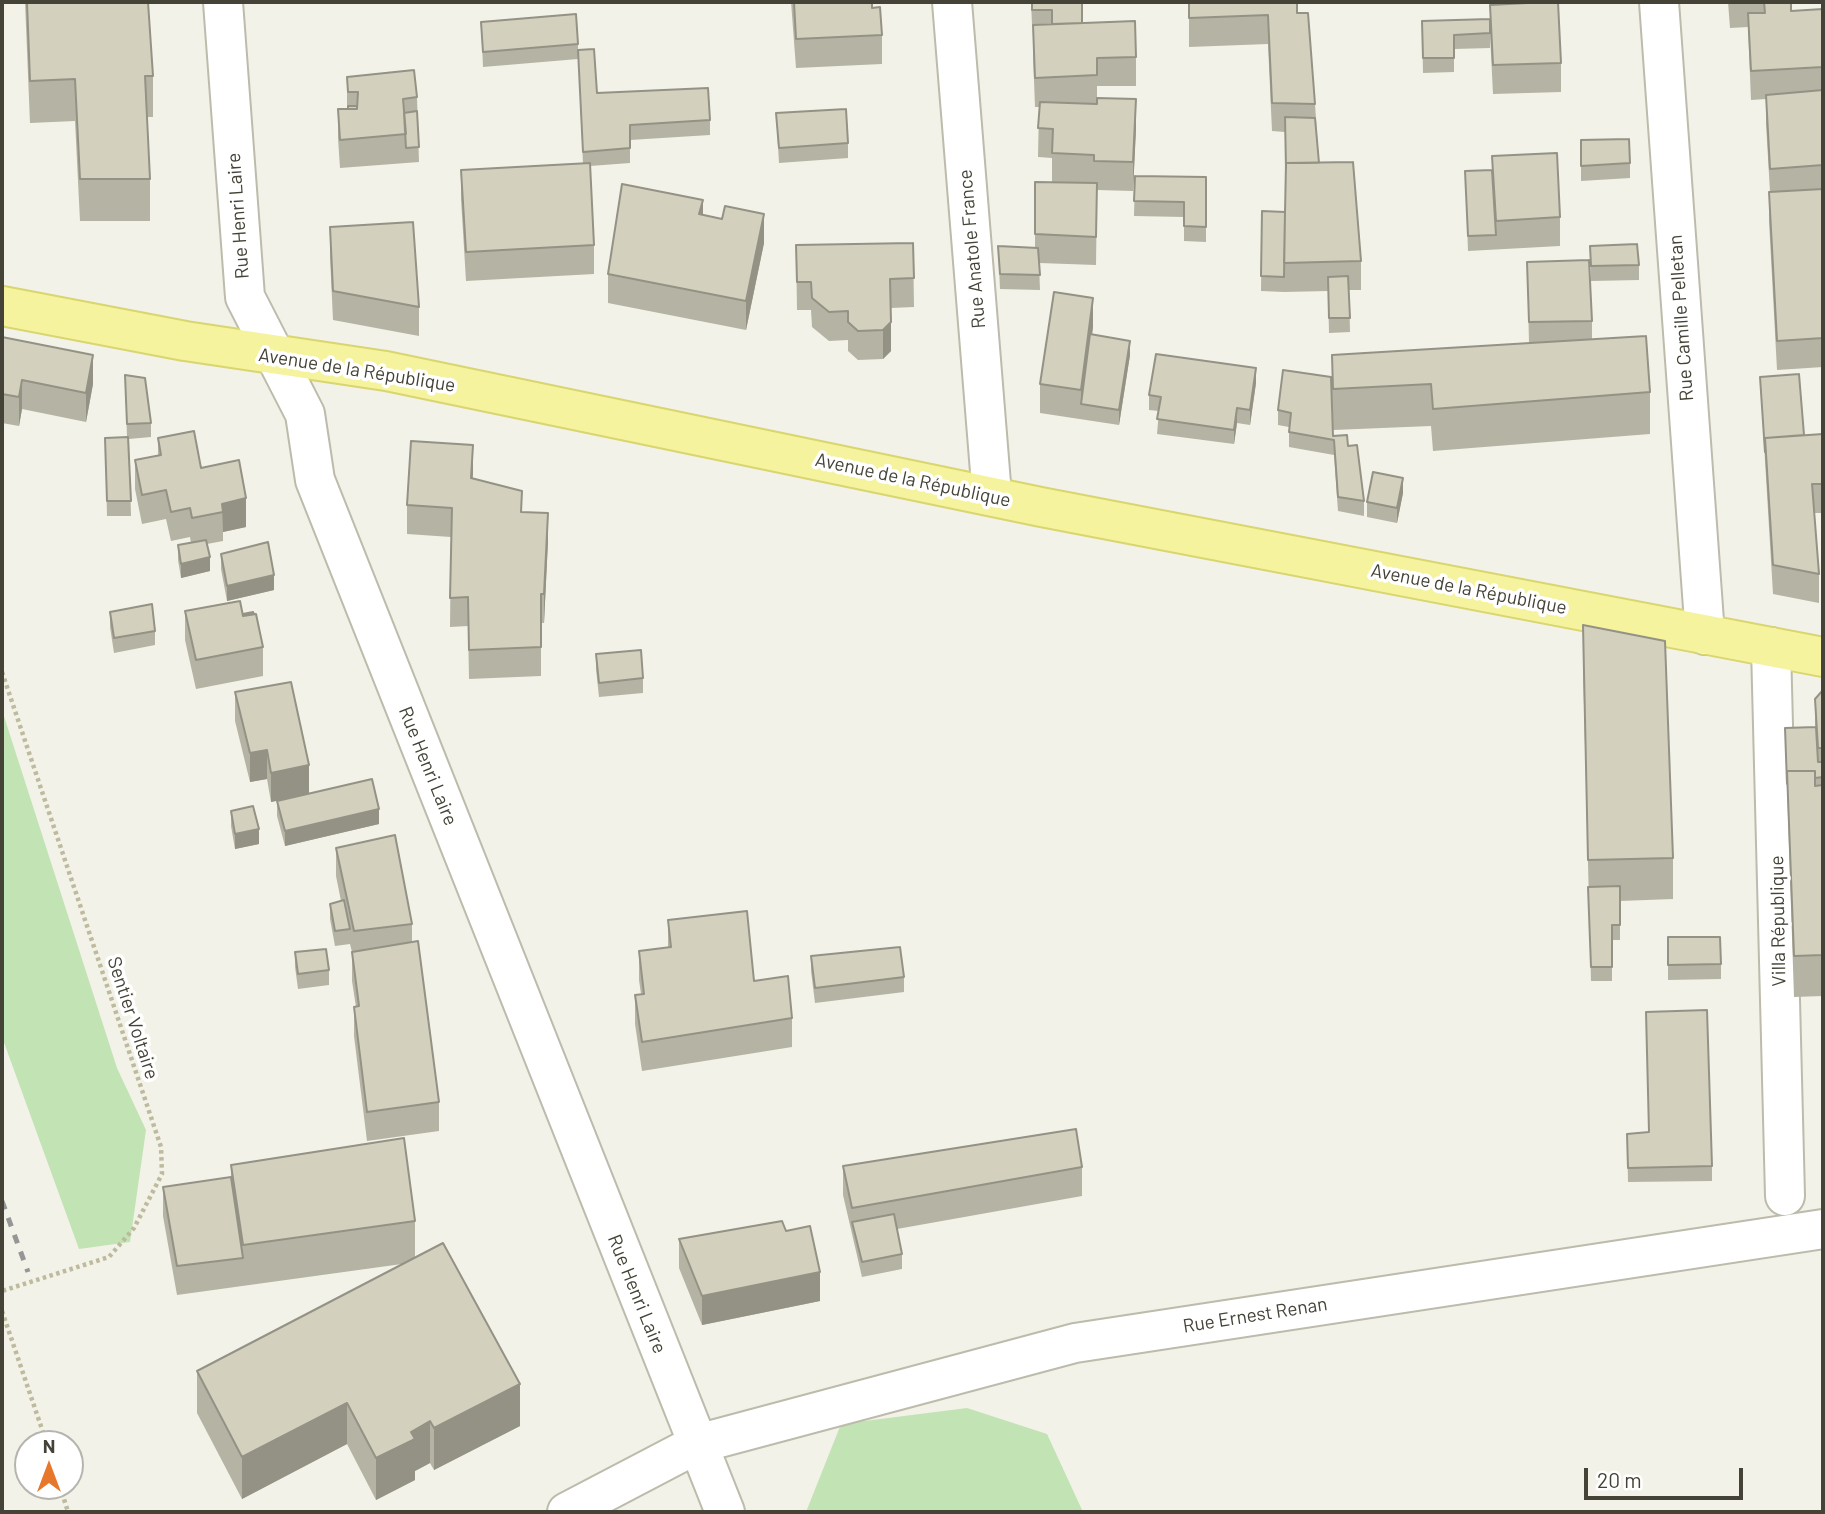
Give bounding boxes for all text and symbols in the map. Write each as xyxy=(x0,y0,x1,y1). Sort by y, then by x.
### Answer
street label: Rue Henri Laire xyxy=(222,152,254,280)
street label: Rue Anatole France xyxy=(954,168,990,330)
street label: Rue Camille Pelletan xyxy=(1664,234,1698,402)
street label: Avenue de la République xyxy=(257,343,457,397)
street label: Avenue de la République xyxy=(813,448,1013,512)
street label: Avenue de la République xyxy=(1369,559,1569,619)
street label: Rue Henri Laire xyxy=(394,703,462,829)
street label: Villa République xyxy=(1765,855,1791,987)
street label: Sentier Voltaire xyxy=(102,954,164,1082)
street label: Rue Henri Laire xyxy=(603,1231,671,1357)
street label: Rue Ernest Renan xyxy=(1181,1292,1329,1338)
north arrow xyxy=(14,1430,84,1500)
text: N xyxy=(43,1434,55,1457)
scale bar xyxy=(1587,1454,1746,1498)
text: 20 m xyxy=(1597,1467,1642,1492)

